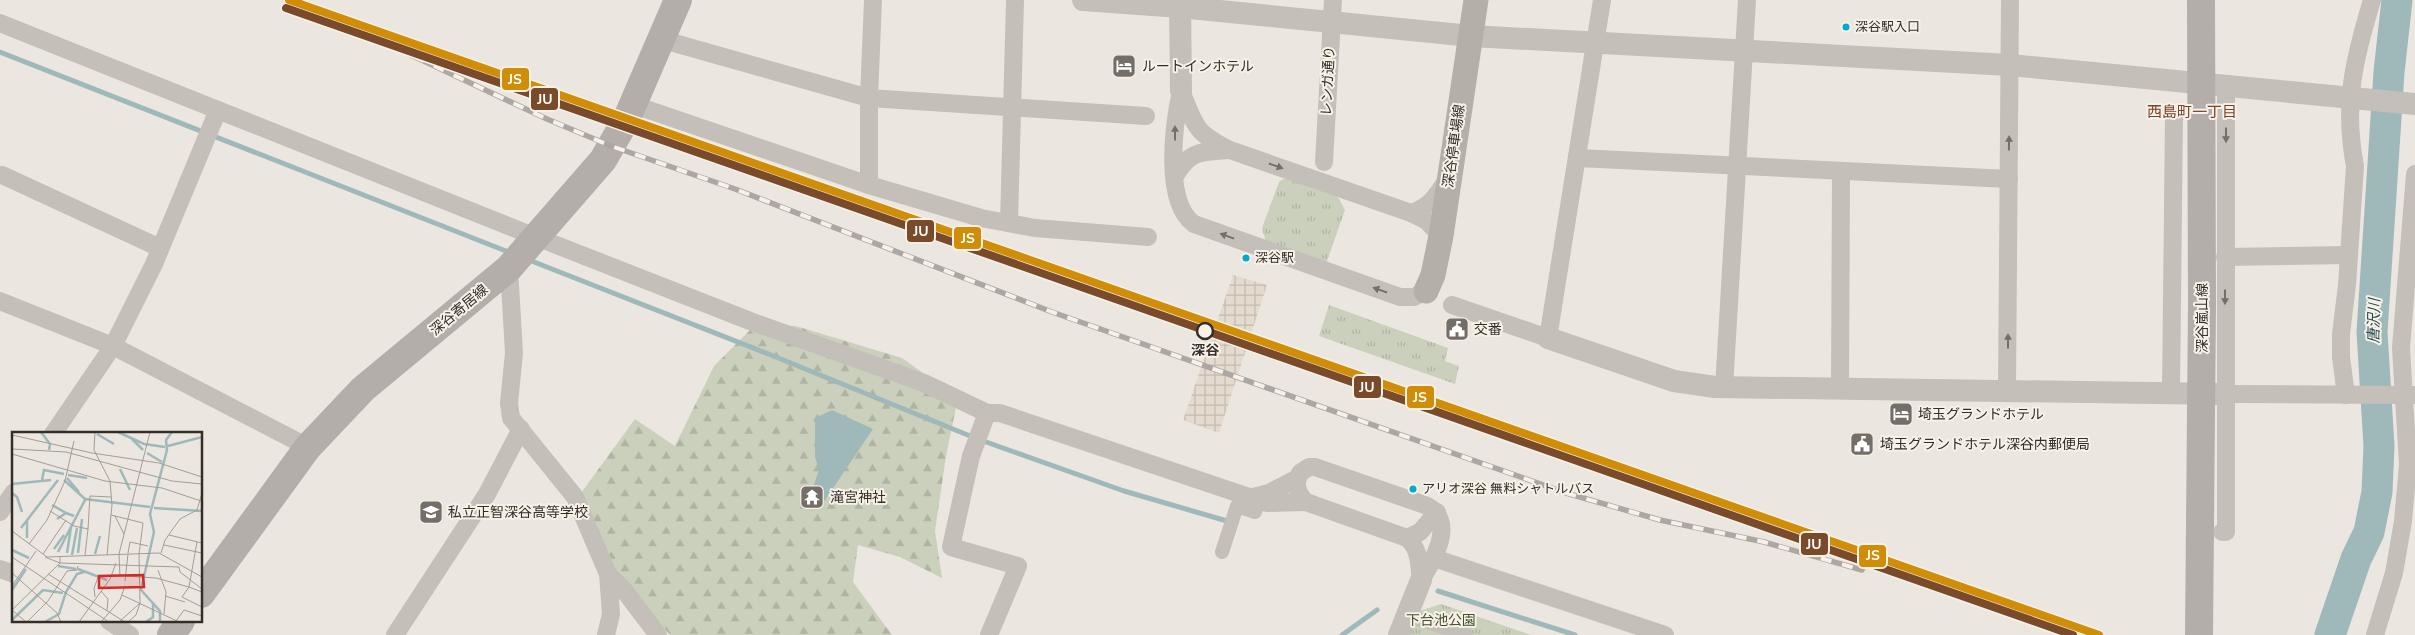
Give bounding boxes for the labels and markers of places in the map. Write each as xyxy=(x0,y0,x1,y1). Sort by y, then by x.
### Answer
place label: 深谷駅入口 xyxy=(1855,18,1920,36)
marker: 深谷駅入口 xyxy=(1841,22,1851,32)
hotel icon: ルートインホテル xyxy=(1111,53,1137,79)
place label: ルートインホテル xyxy=(1142,57,1254,76)
place label: 深谷駅 xyxy=(1255,249,1294,267)
marker: 深谷駅 xyxy=(1241,253,1251,263)
public building icon: 交番 xyxy=(1444,316,1470,342)
place label: 交番 xyxy=(1474,320,1502,339)
marker: 深谷 xyxy=(1196,322,1214,340)
place label: 深谷 xyxy=(1191,341,1220,360)
hotel icon: 埼玉グランドホテル xyxy=(1888,401,1914,427)
place label: 埼玉グランドホテル xyxy=(1918,405,2044,424)
public building icon: 埼玉グランドホテル深谷内郵便局 xyxy=(1849,431,1875,457)
place label: 埼玉グランドホテル深谷内郵便局 xyxy=(1880,435,2090,454)
place label: アリオ深谷 無料シャトルバス xyxy=(1422,480,1594,498)
temple icon: 滝宮神社 xyxy=(799,484,825,510)
marker: アリオ深谷 無料シャトルバス xyxy=(1408,484,1418,494)
place label: 滝宮神社 xyxy=(830,488,886,507)
school or university icon: 私立正智深谷高等学校 xyxy=(418,499,444,525)
place label: 私立正智深谷高等学校 xyxy=(448,503,588,522)

